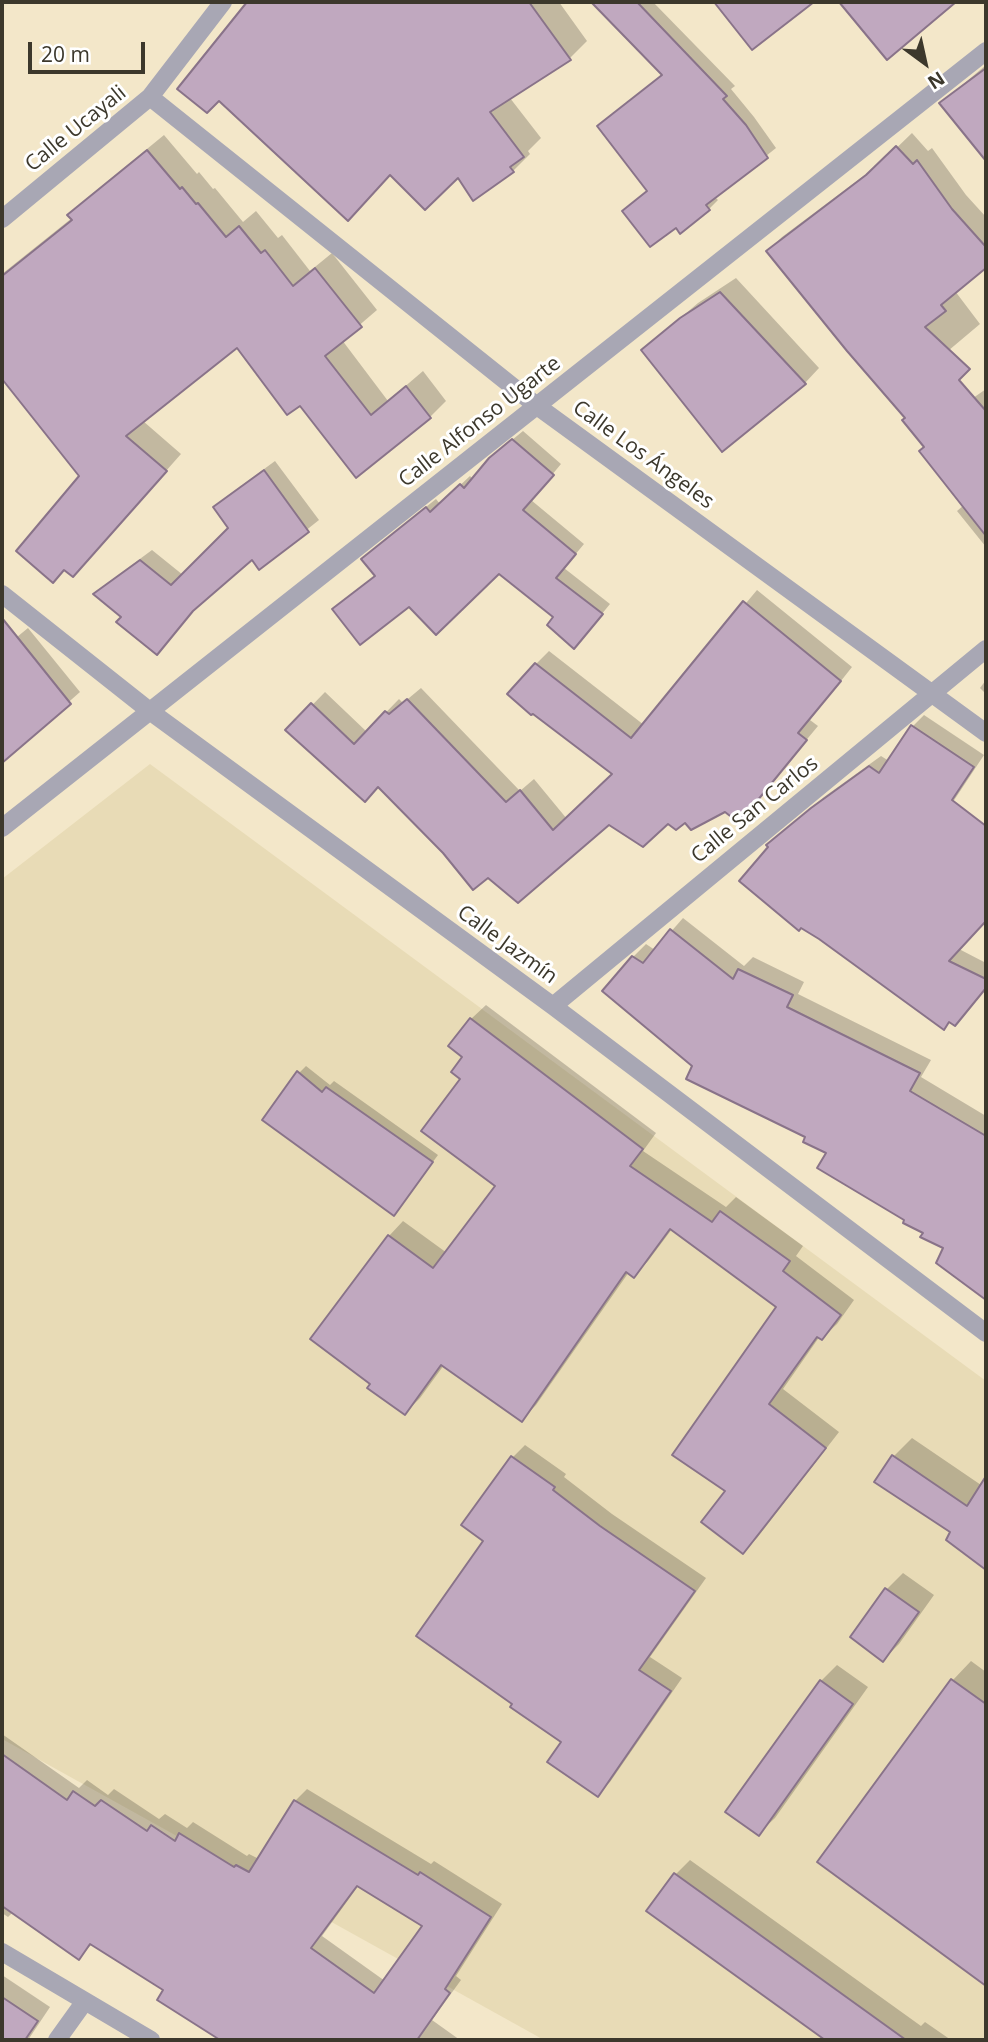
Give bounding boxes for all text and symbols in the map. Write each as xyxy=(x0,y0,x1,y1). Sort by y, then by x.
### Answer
scale bar xyxy=(32,28,149,72)
north arrow xyxy=(890,28,960,98)
text: 20 m xyxy=(41,40,90,68)
text: N xyxy=(923,65,950,96)
street label: Calle Ucayali xyxy=(20,81,132,177)
street label: Calle Alfonso Ugarte xyxy=(394,351,566,493)
street label: Calle Los Ángeles xyxy=(568,395,718,515)
street label: Calle San Carlos xyxy=(687,751,823,869)
street label: Calle Jazmín xyxy=(452,900,562,990)

